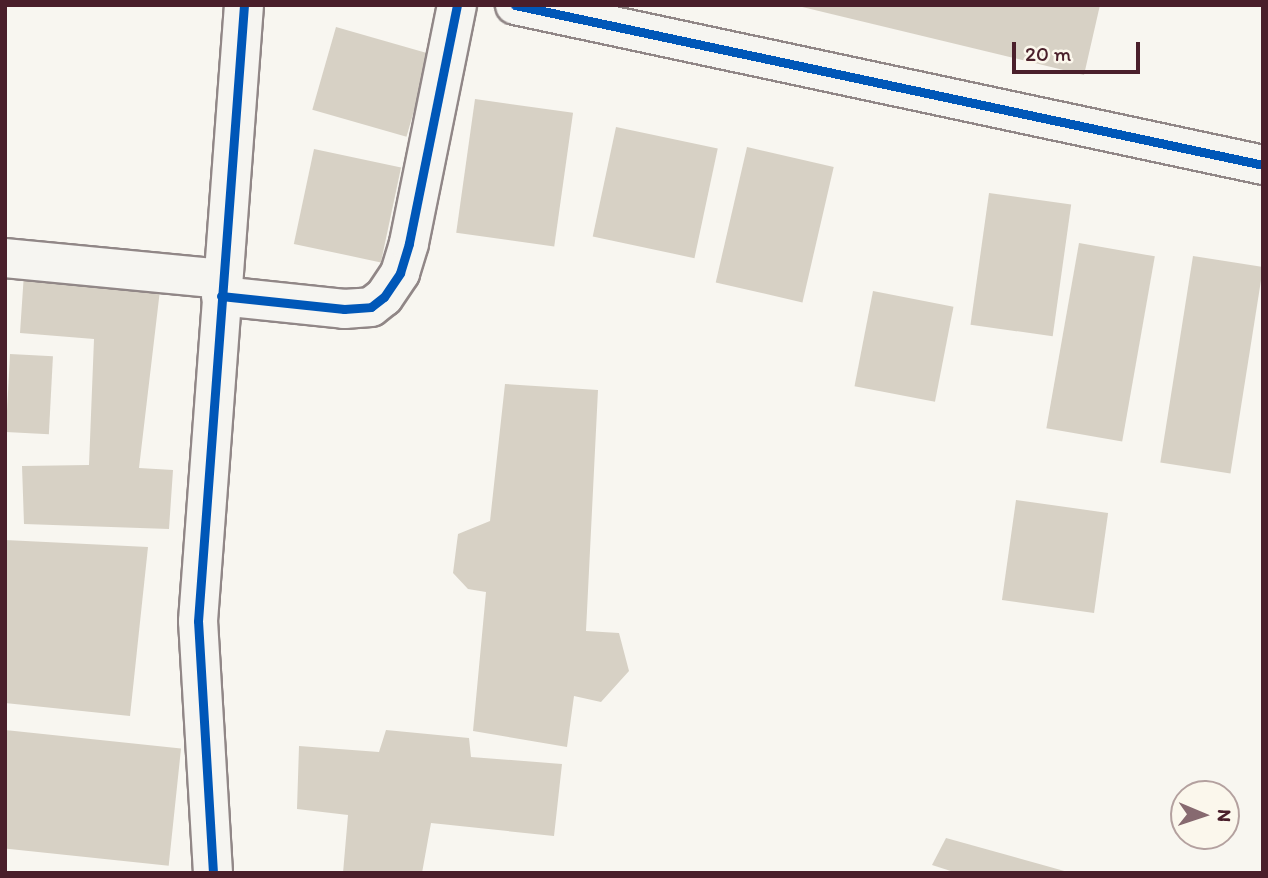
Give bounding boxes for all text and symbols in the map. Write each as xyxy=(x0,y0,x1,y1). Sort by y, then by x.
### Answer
scale bar xyxy=(1016,28,1144,72)
text: 20 m xyxy=(1025,41,1071,66)
north arrow xyxy=(1170,780,1240,850)
text: N xyxy=(1213,809,1236,822)

